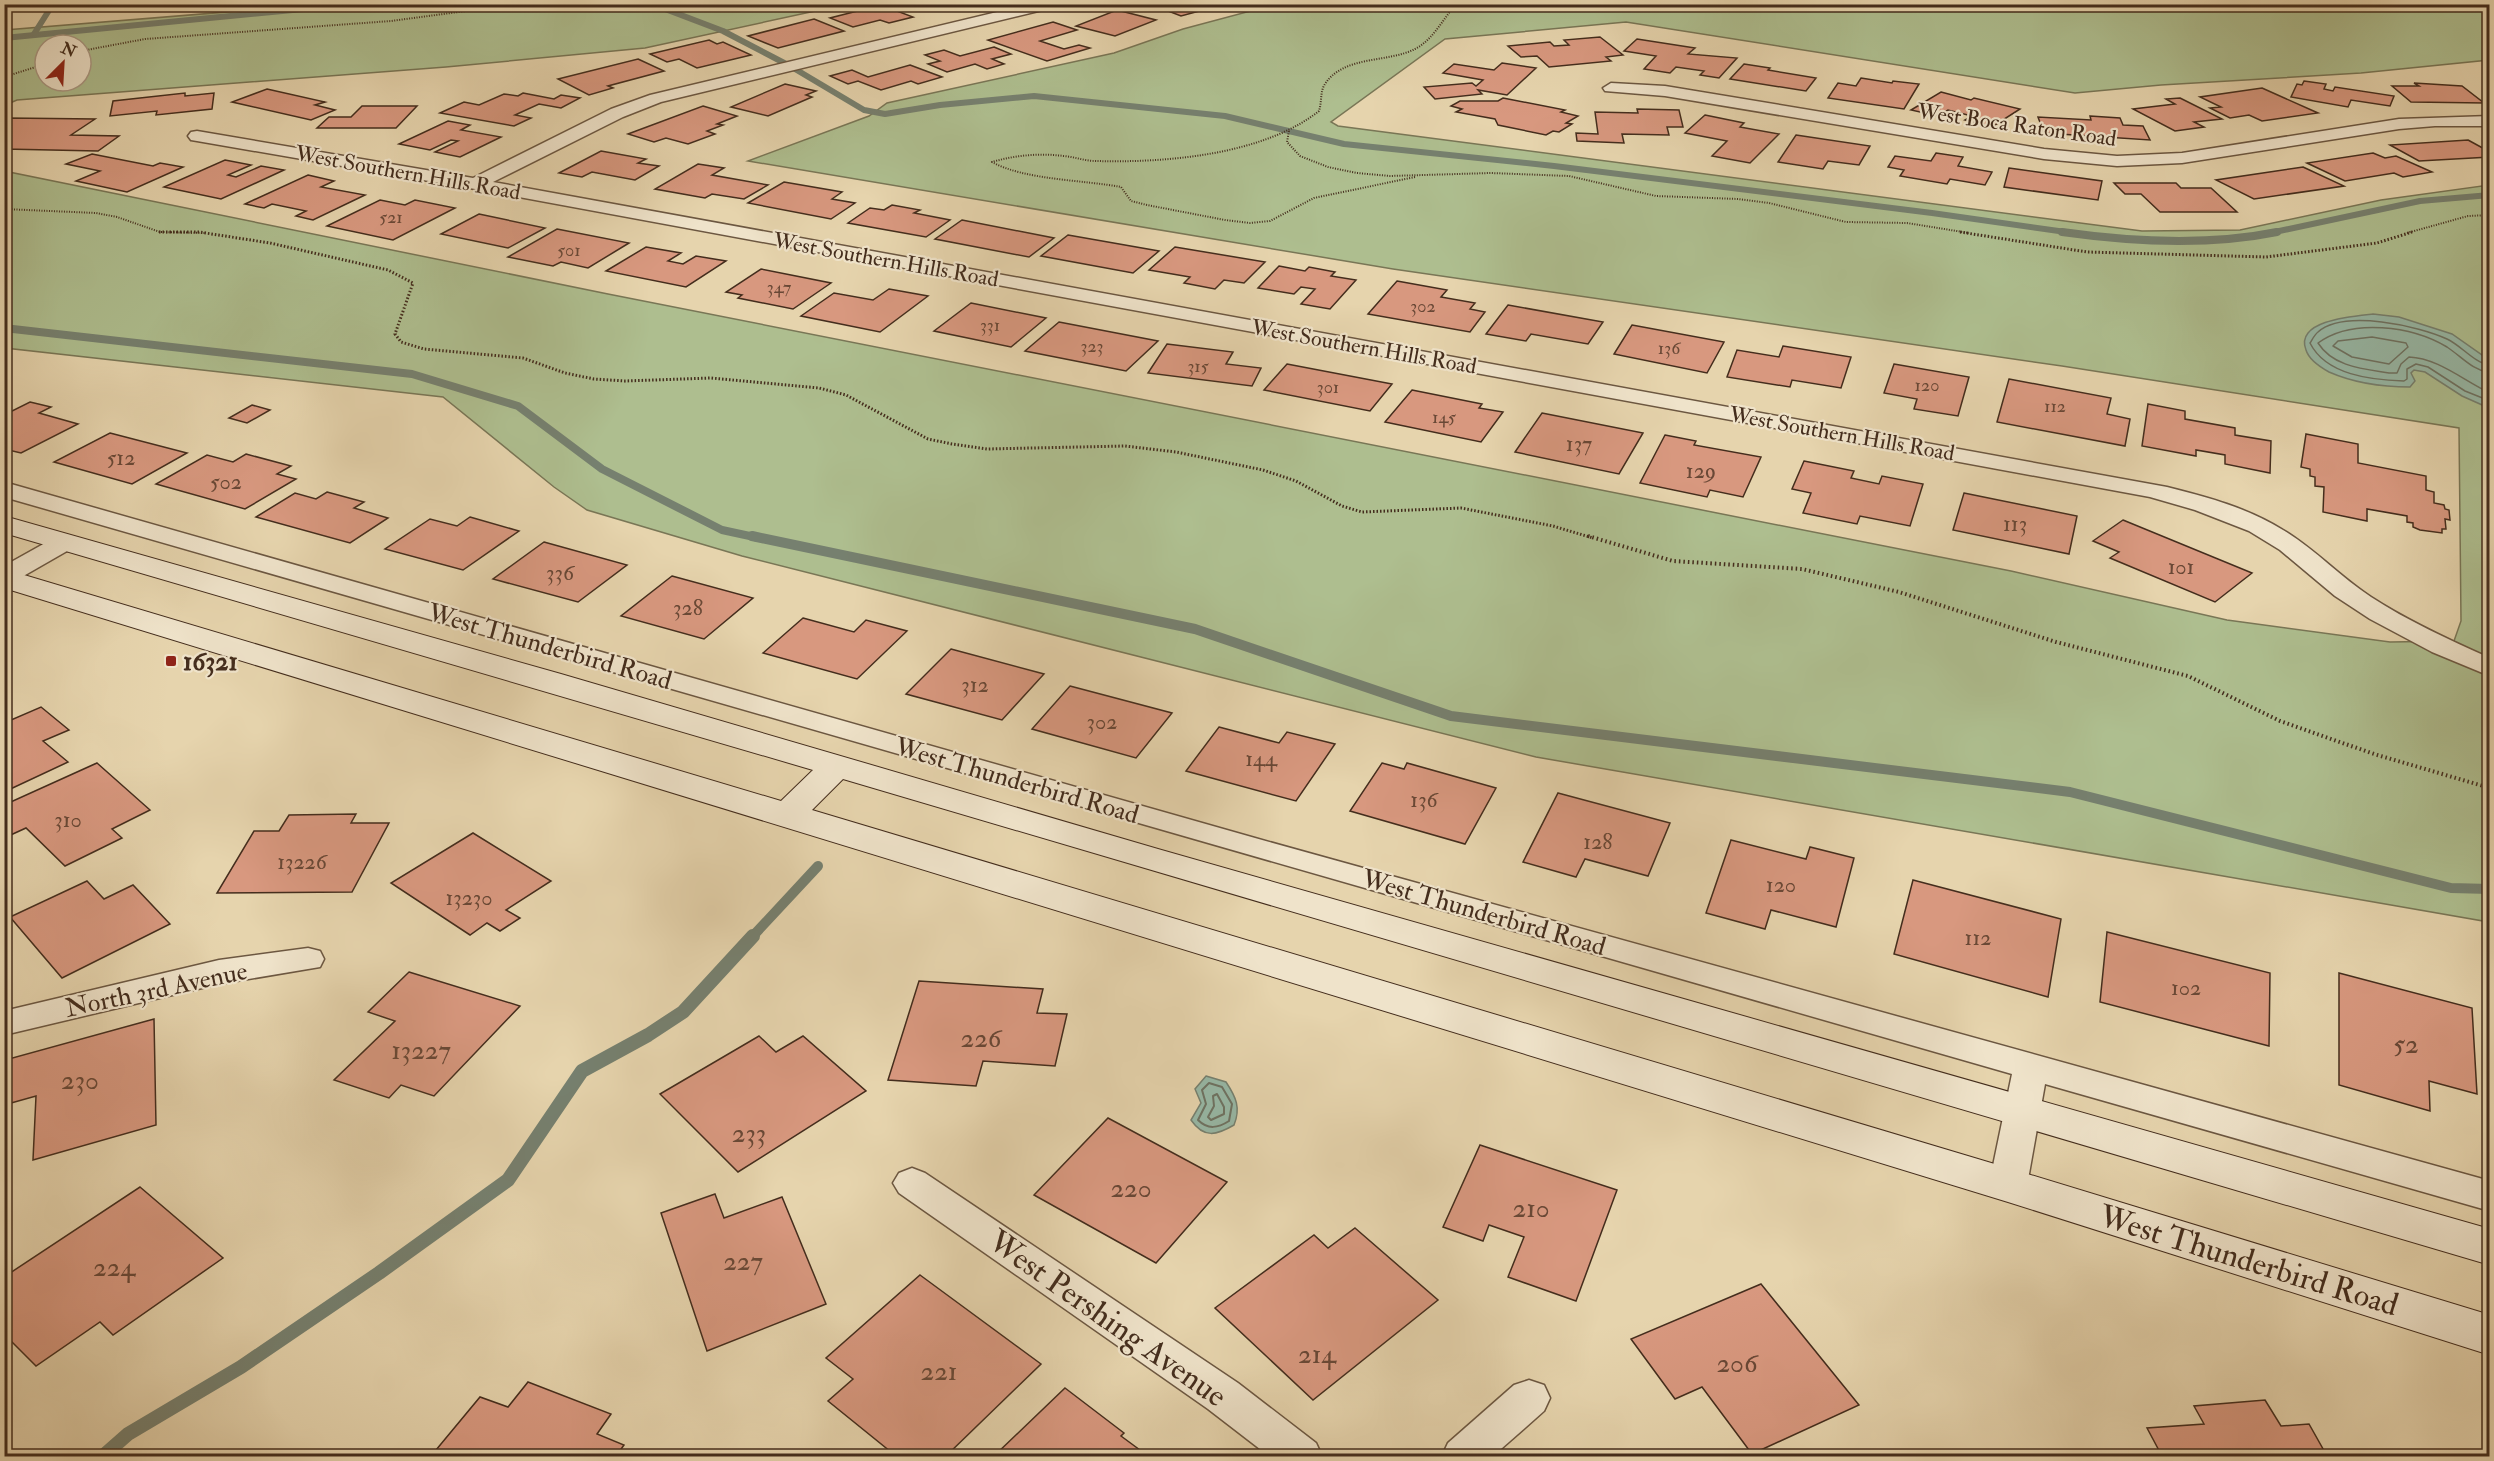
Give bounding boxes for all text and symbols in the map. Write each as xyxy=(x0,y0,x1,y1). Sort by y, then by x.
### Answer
north arrow xyxy=(33,33,93,93)
text: N xyxy=(57,38,80,63)
street label: West Boca Raton Road xyxy=(1914,97,2118,153)
street label: West Southern Hills Road xyxy=(292,139,523,207)
house number: 521 xyxy=(379,206,403,229)
street label: West Southern Hills Road xyxy=(770,226,1001,294)
house number: 501 xyxy=(557,239,581,262)
house number: 347 xyxy=(767,276,791,299)
house number: 302 xyxy=(1410,295,1436,318)
street label: West Southern Hills Road xyxy=(1248,313,1479,381)
house number: 331 xyxy=(980,314,1000,337)
house number: 323 xyxy=(1081,335,1103,358)
house number: 136 xyxy=(1658,337,1681,360)
house number: 315 xyxy=(1187,355,1209,378)
house number: 120 xyxy=(1915,374,1939,397)
house number: 301 xyxy=(1317,376,1339,399)
house number: 112 xyxy=(2044,395,2066,418)
street label: West Southern Hills Road xyxy=(1726,400,1957,468)
house number: 145 xyxy=(1432,406,1456,429)
house number: 137 xyxy=(1566,430,1592,458)
house number: 512 xyxy=(107,444,135,472)
house number: 129 xyxy=(1686,457,1716,485)
house number: 502 xyxy=(210,468,242,496)
house number: 113 xyxy=(2003,510,2027,538)
house number: 101 xyxy=(2168,553,2194,581)
house number: 336 xyxy=(546,559,576,587)
house number: 328 xyxy=(673,594,703,622)
street label: West Thunderbird Road xyxy=(423,597,676,697)
place label: 16321 xyxy=(183,646,238,678)
marker: 16321 xyxy=(164,654,178,668)
house number: 312 xyxy=(961,671,989,699)
house number: 302 xyxy=(1087,708,1117,736)
street label: West Thunderbird Road xyxy=(890,731,1143,831)
house number: 144 xyxy=(1245,745,1278,773)
house number: 136 xyxy=(1410,786,1440,814)
house number: 310 xyxy=(54,806,82,834)
house number: 128 xyxy=(1583,828,1613,856)
house number: 13226 xyxy=(277,848,329,876)
street label: West Thunderbird Road xyxy=(1357,863,1610,963)
house number: 120 xyxy=(1766,871,1796,899)
house number: 13230 xyxy=(445,884,493,912)
house number: 112 xyxy=(1965,924,1991,952)
street label: North 3rd Avenue xyxy=(62,955,250,1025)
house number: 102 xyxy=(2171,974,2201,1002)
house number: 226 xyxy=(961,1022,1003,1055)
house number: 52 xyxy=(2393,1028,2419,1061)
house number: 13227 xyxy=(391,1034,451,1067)
house number: 230 xyxy=(61,1064,99,1097)
house number: 233 xyxy=(732,1117,766,1150)
house number: 220 xyxy=(1110,1172,1152,1205)
house number: 210 xyxy=(1512,1192,1550,1225)
street label: West Thunderbird Road xyxy=(2093,1196,2403,1326)
street label: West Pershing Avenue xyxy=(980,1221,1234,1416)
house number: 227 xyxy=(723,1245,763,1278)
house number: 224 xyxy=(93,1251,136,1284)
house number: 214 xyxy=(1298,1338,1337,1371)
house number: 206 xyxy=(1716,1347,1759,1380)
house number: 221 xyxy=(920,1355,958,1388)

